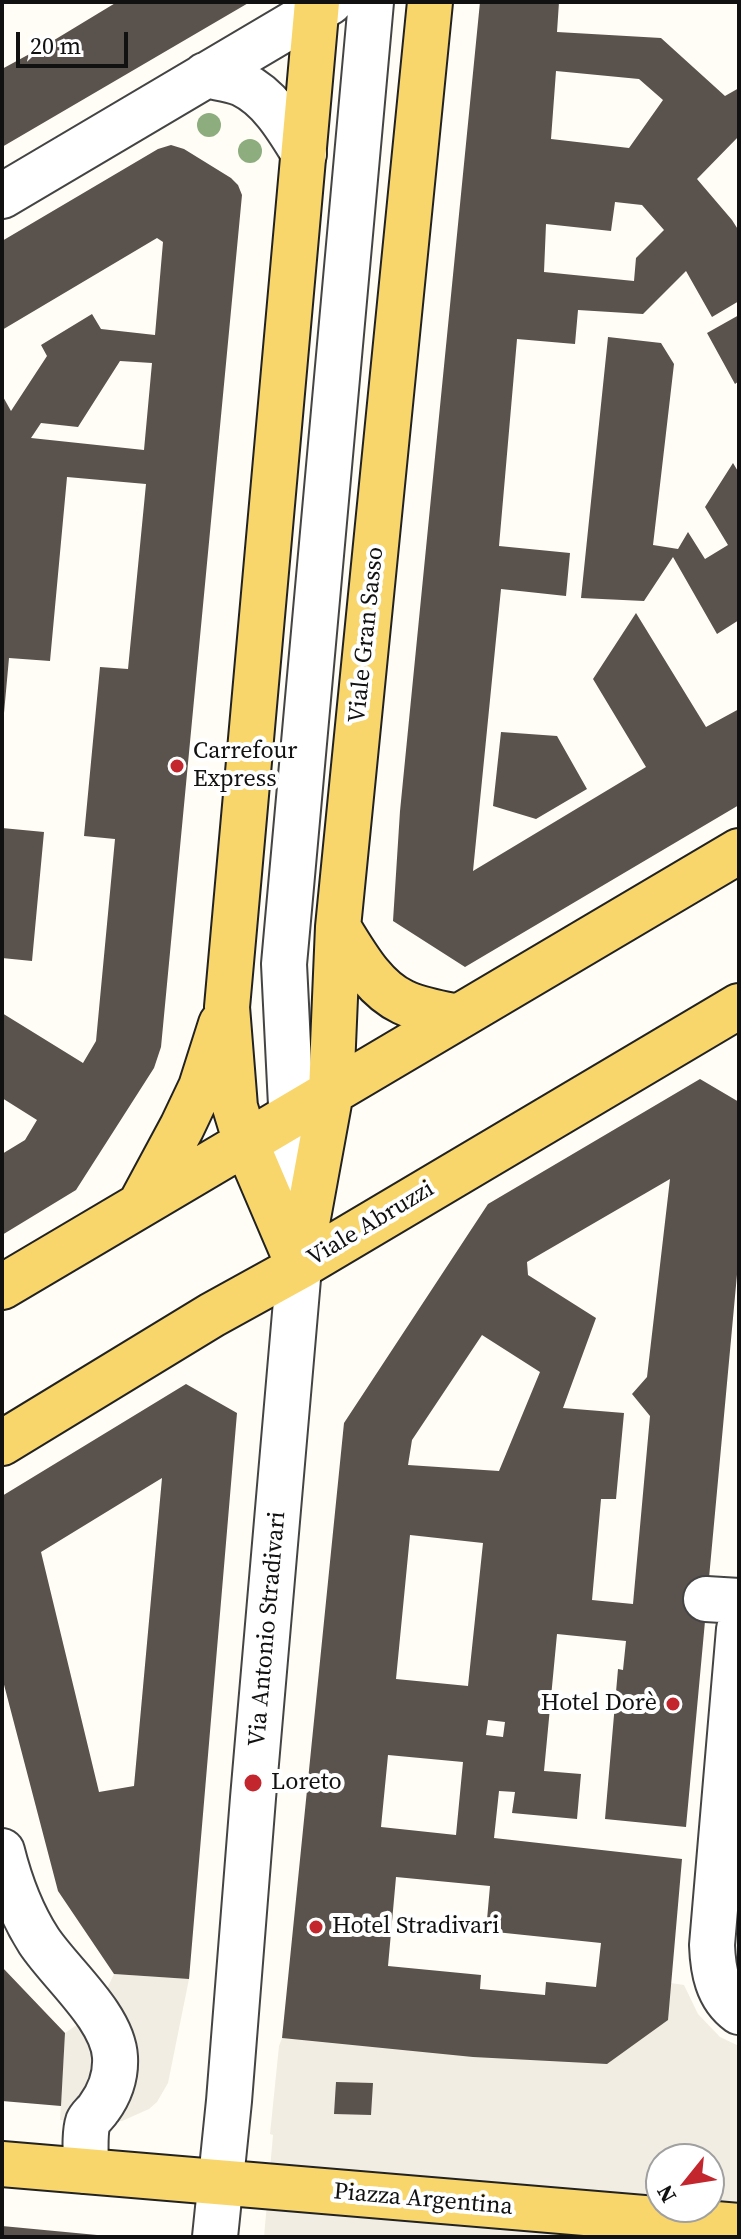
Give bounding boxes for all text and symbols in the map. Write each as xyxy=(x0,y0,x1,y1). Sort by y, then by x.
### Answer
scale bar xyxy=(20,16,132,66)
text: 20 m xyxy=(30,29,81,62)
street label: Viale Gran Sasso xyxy=(343,546,391,724)
place label: Carrefour Express xyxy=(193,738,298,794)
marker: Carrefour Express xyxy=(168,757,186,775)
street label: Viale Abruzzi xyxy=(302,1175,440,1273)
street label: Via Antonio Stradivari xyxy=(243,1510,293,1748)
place label: Hotel Dorè xyxy=(541,1690,657,1718)
marker: Hotel Dorè xyxy=(664,1695,682,1713)
place label: Loreto xyxy=(271,1769,342,1797)
marker: Loreto xyxy=(242,1772,264,1794)
place label: Hotel Stradivari xyxy=(332,1913,499,1941)
marker: Hotel Stradivari xyxy=(307,1918,325,1936)
north arrow xyxy=(645,2143,725,2223)
street label: Piazza Argentina xyxy=(332,2178,514,2222)
text: N xyxy=(649,2180,683,2208)

